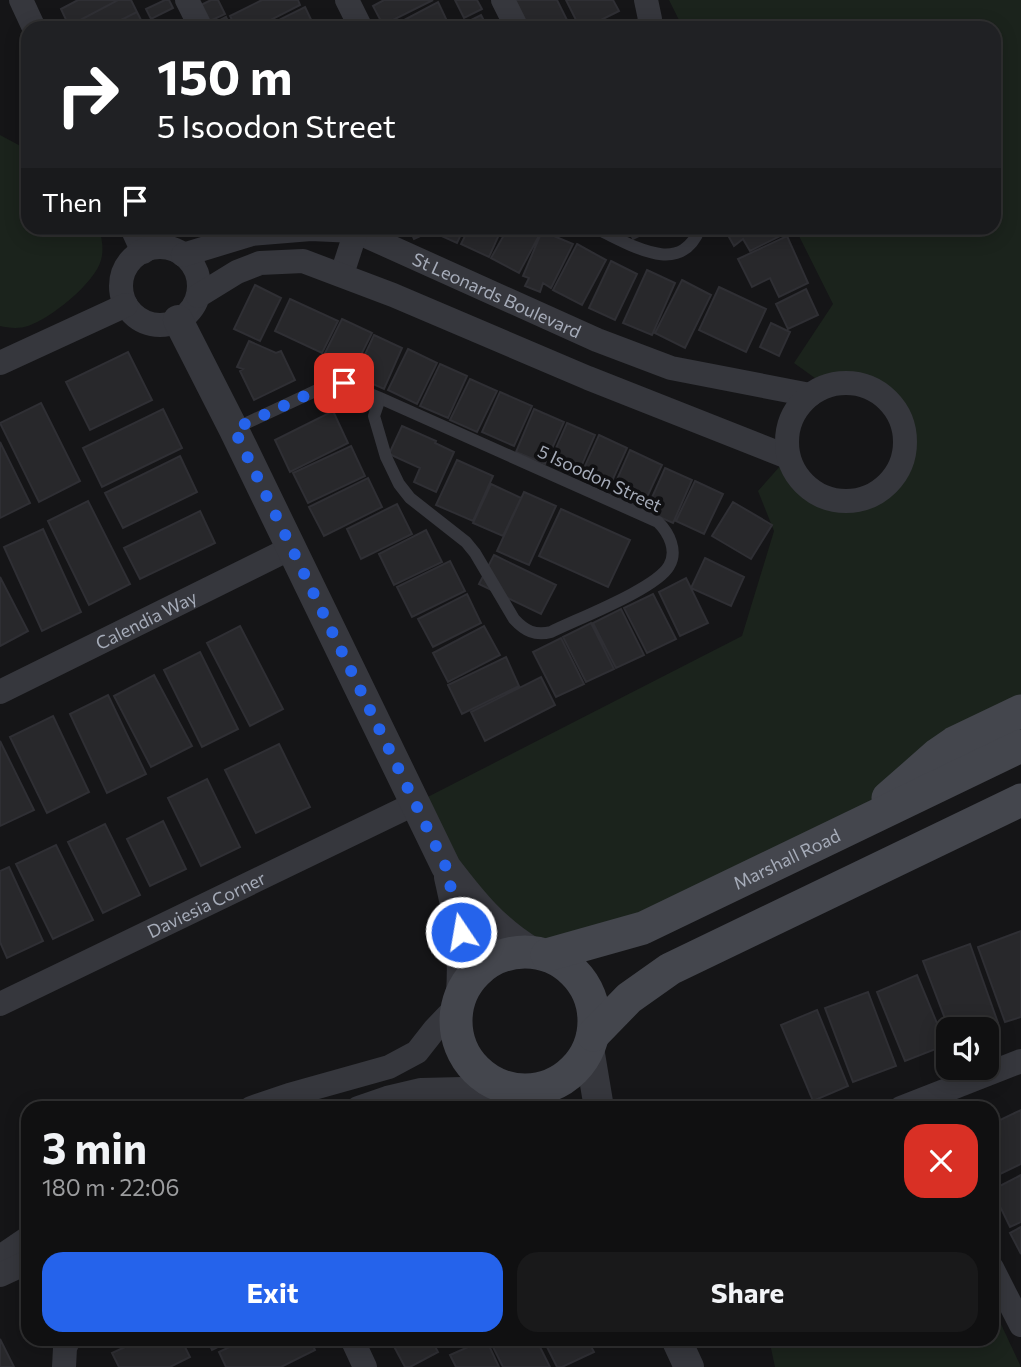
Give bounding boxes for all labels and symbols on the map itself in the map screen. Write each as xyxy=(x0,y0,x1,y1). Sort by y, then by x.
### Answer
street label: St Leonards Boulevard xyxy=(409,247,585,342)
pin xyxy=(314,353,374,413)
street label: 5 Isoodon Street xyxy=(534,440,666,516)
street label: Calendia Way xyxy=(92,585,200,654)
street label: Marshall Road xyxy=(729,824,844,894)
street label: Daviesia Corner xyxy=(143,866,269,942)
position arrow xyxy=(424,895,498,969)

